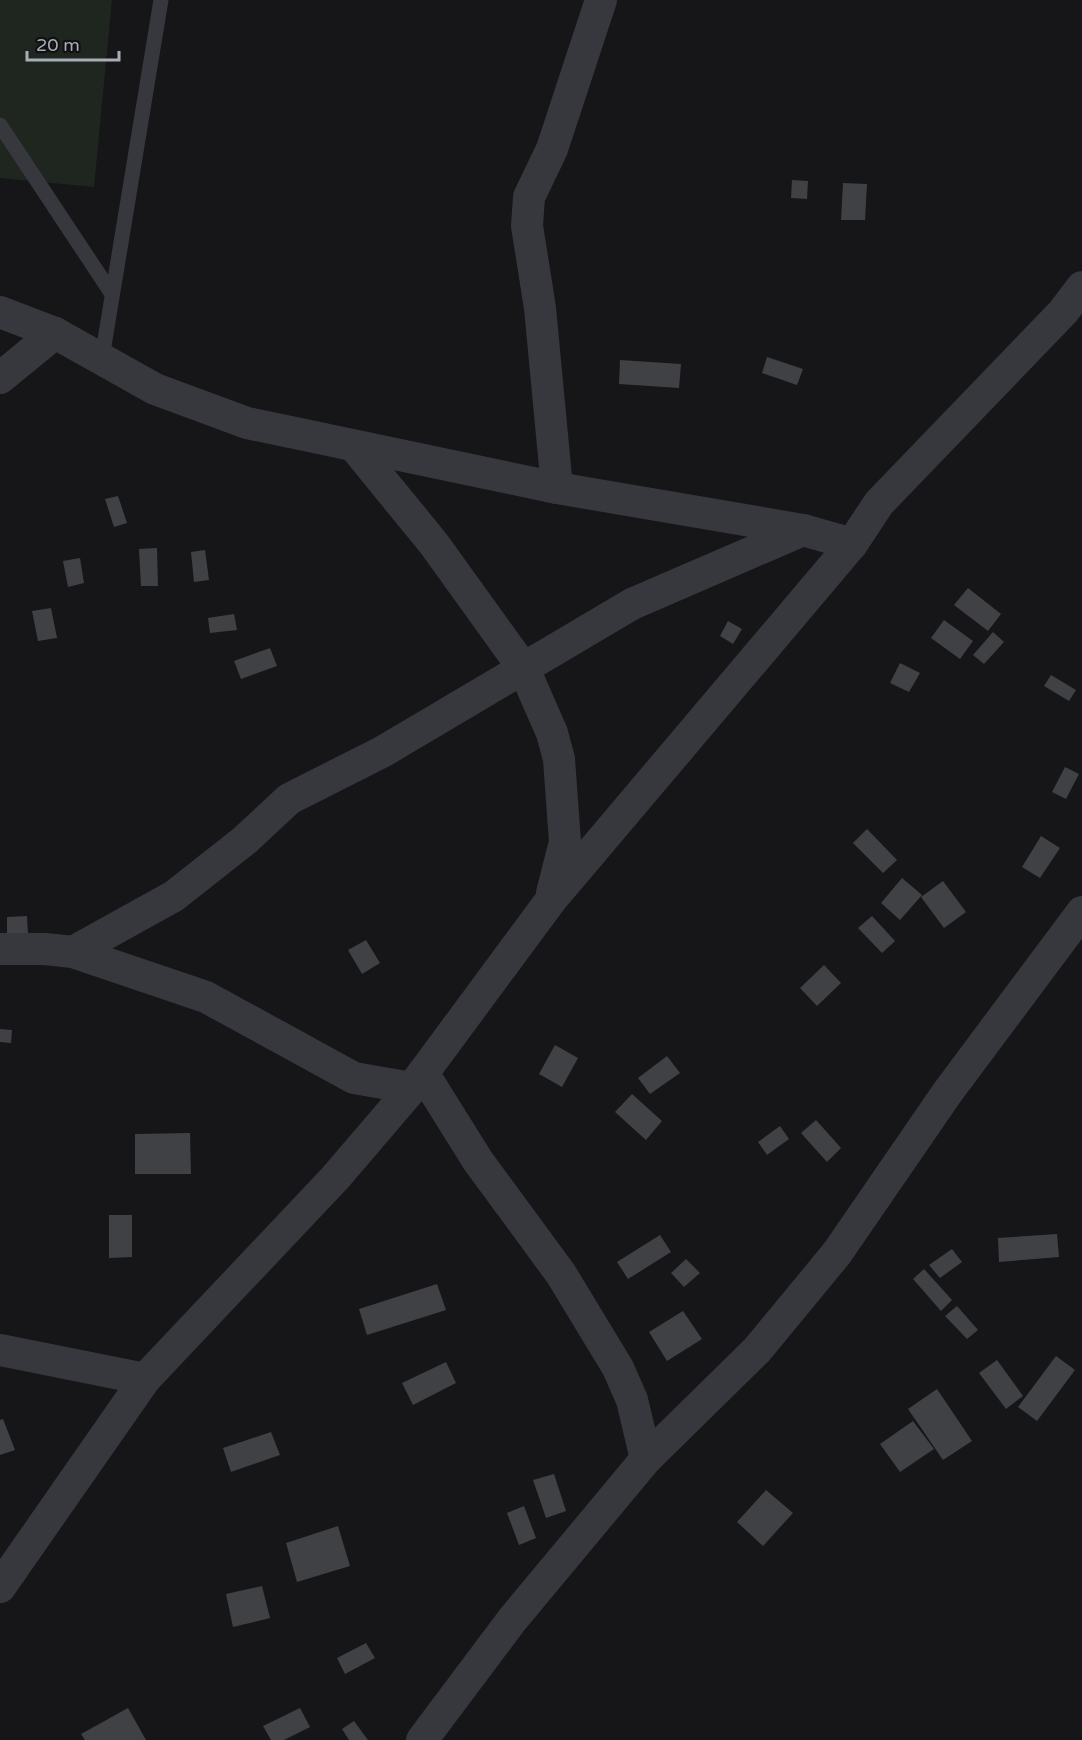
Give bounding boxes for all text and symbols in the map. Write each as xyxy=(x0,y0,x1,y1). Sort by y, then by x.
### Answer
scale bar xyxy=(27,24,118,62)
text: 20 m xyxy=(36,34,80,56)

